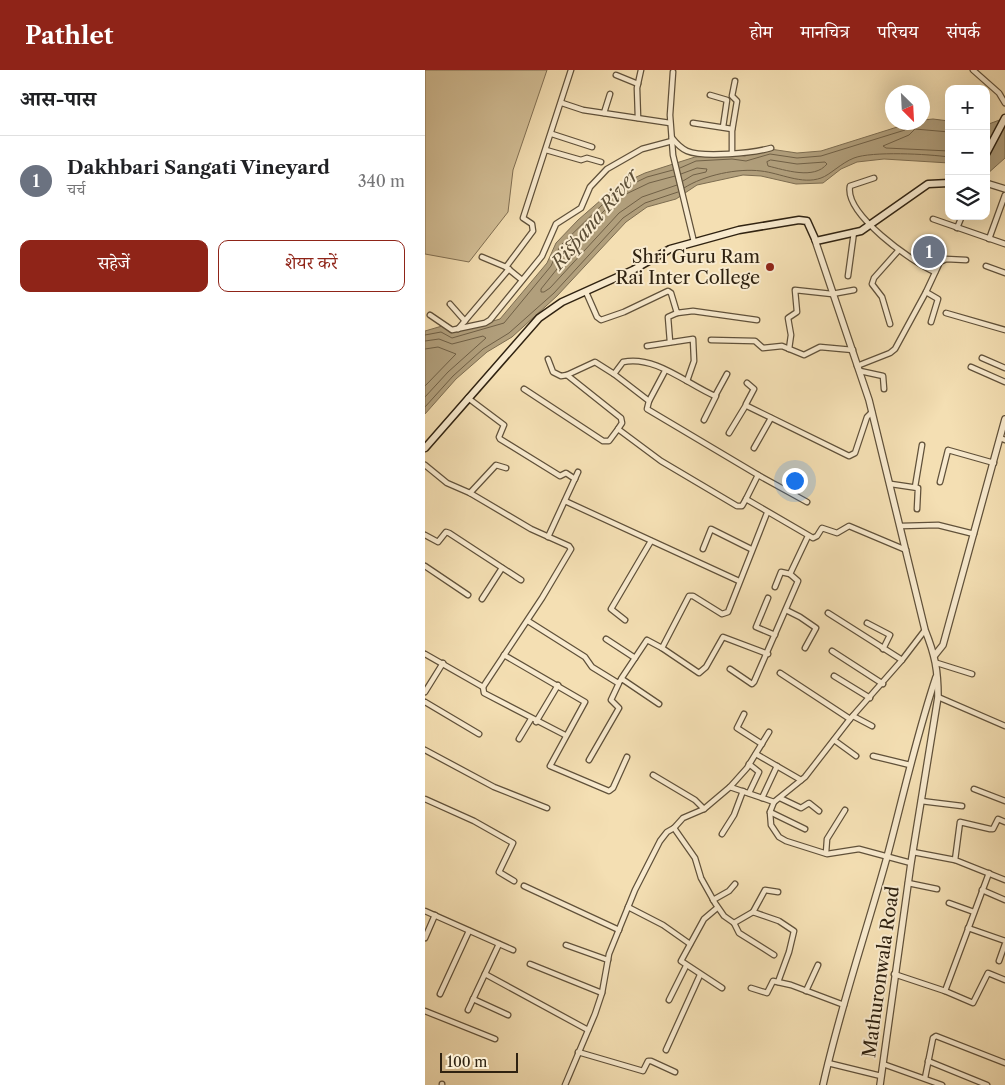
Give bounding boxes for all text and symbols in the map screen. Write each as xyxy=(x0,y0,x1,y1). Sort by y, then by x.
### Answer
text: Pathlet xyxy=(25,21,113,50)
text: होम xyxy=(750,21,773,43)
text: मानचित्र xyxy=(801,21,849,43)
text: परिचय xyxy=(877,21,918,43)
text: संपर्क xyxy=(946,21,980,43)
north arrow xyxy=(885,85,930,130)
map controls xyxy=(945,85,990,220)
button: + xyxy=(945,85,990,130)
text: आस-पास xyxy=(20,86,96,111)
button: − xyxy=(945,130,990,175)
text: Dakhbari Sangati Vineyard xyxy=(67,156,330,179)
water label: Rispana River xyxy=(545,163,645,276)
text: 1 xyxy=(32,171,40,191)
text: 340 m xyxy=(358,171,405,191)
button: layers xyxy=(945,175,990,220)
text: चर्च xyxy=(67,179,85,199)
pin: 1 xyxy=(913,233,945,271)
button: सहेजें xyxy=(20,240,208,292)
button: शेयर करें xyxy=(218,240,405,292)
place label: Shri Guru Ram Rai Inter College xyxy=(615,246,760,289)
marker: Shri Guru Ram Rai Inter College xyxy=(764,261,776,273)
your location xyxy=(782,468,808,494)
street label: Mathuronwala Road xyxy=(858,885,904,1059)
scale bar xyxy=(440,1050,517,1073)
text: 100 m xyxy=(447,1053,487,1071)

